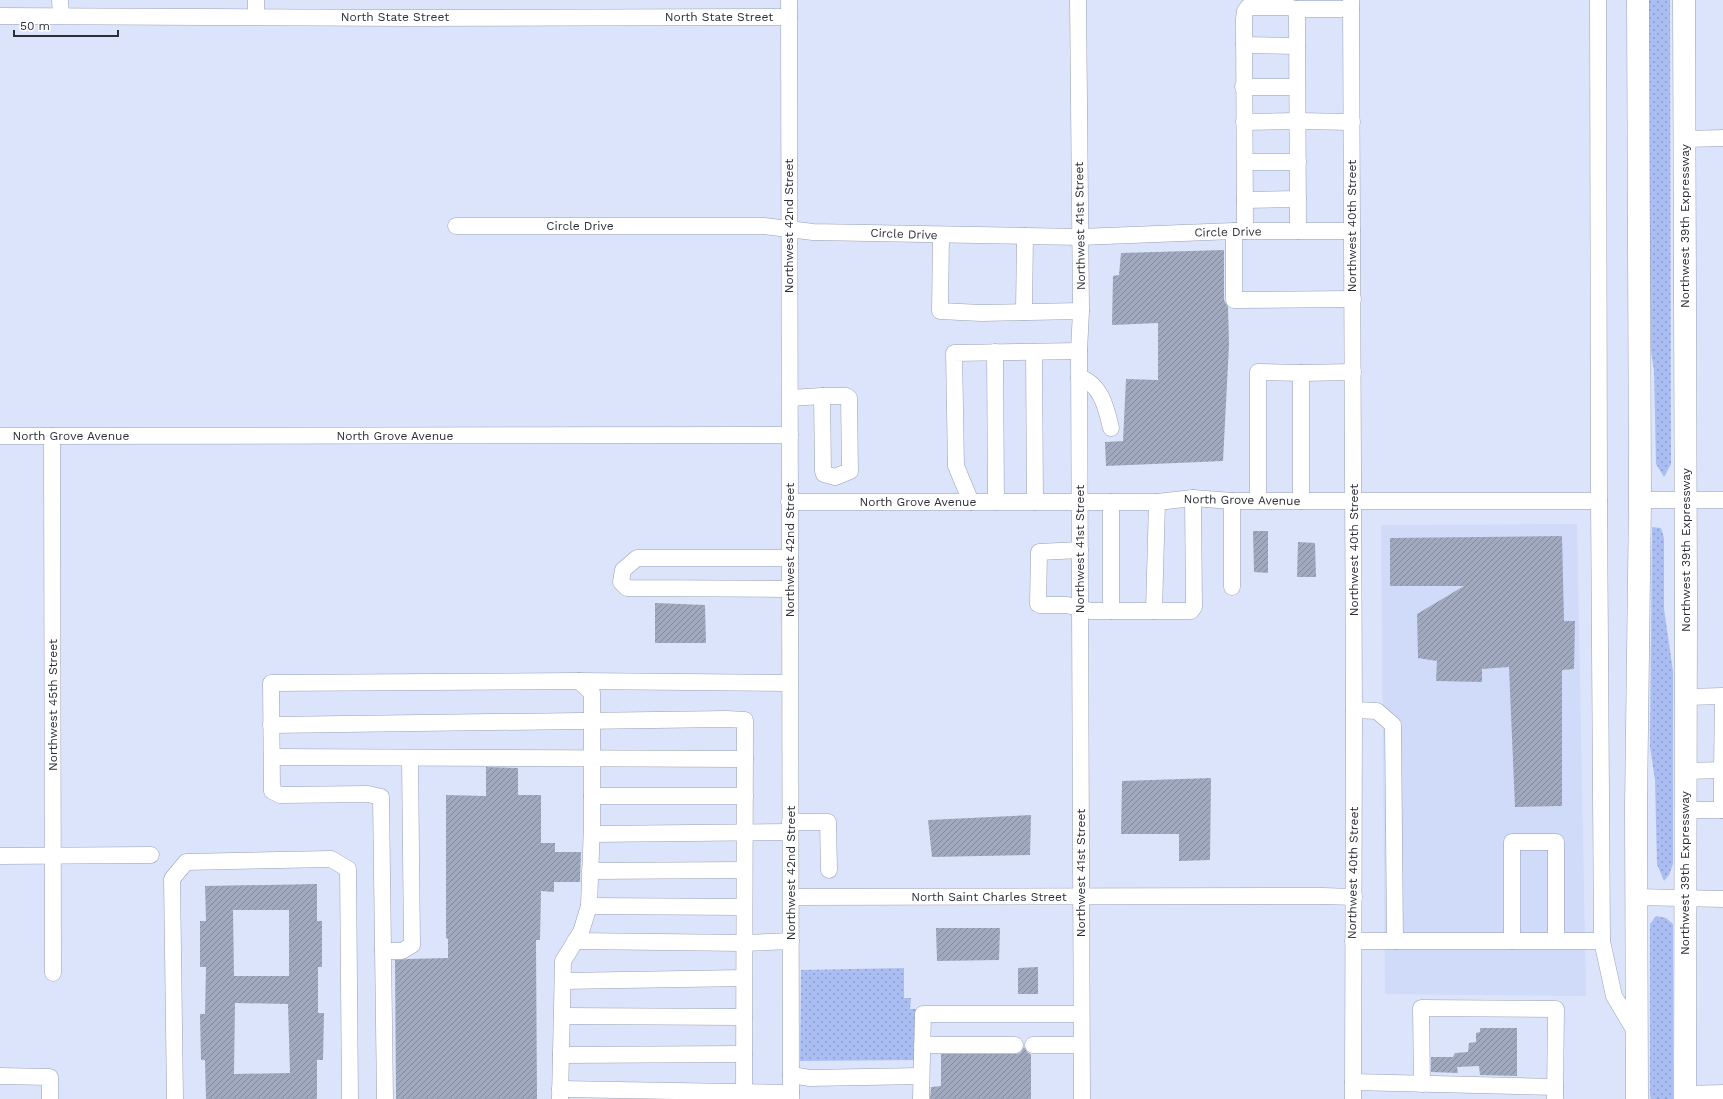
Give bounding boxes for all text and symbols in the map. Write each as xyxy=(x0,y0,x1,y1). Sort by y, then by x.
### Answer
street label: North State Street xyxy=(341,10,449,24)
street label: North State Street xyxy=(665,10,773,24)
scale bar xyxy=(14,12,118,38)
text: 50 m xyxy=(20,19,50,33)
street label: Northwest 39th Expressway xyxy=(1678,143,1692,308)
street label: Northwest 42nd Street xyxy=(782,159,796,293)
street label: Northwest 40th Street xyxy=(1345,160,1359,292)
street label: Northwest 41st Street xyxy=(1072,162,1088,290)
street label: Circle Drive xyxy=(546,219,614,233)
street label: Circle Drive xyxy=(1194,224,1262,240)
street label: Circle Drive xyxy=(870,226,938,242)
street label: North Grove Avenue xyxy=(13,429,129,443)
street label: North Grove Avenue xyxy=(337,429,453,443)
street label: Northwest 39th Expressway xyxy=(1679,467,1693,632)
street label: Northwest 42nd Street xyxy=(783,483,797,617)
street label: Northwest 40th Street xyxy=(1347,484,1361,616)
street label: Northwest 41st Street xyxy=(1073,485,1087,613)
street label: North Grove Avenue xyxy=(1183,492,1301,508)
street label: North Grove Avenue xyxy=(860,495,976,509)
street label: Northwest 45th Street xyxy=(46,639,60,771)
street label: Northwest 39th Expressway xyxy=(1678,790,1692,955)
street label: Northwest 42nd Street xyxy=(784,806,798,940)
street label: Northwest 40th Street xyxy=(1345,807,1361,939)
street label: Northwest 41st Street xyxy=(1074,809,1088,937)
street label: North Saint Charles Street xyxy=(911,890,1067,904)

